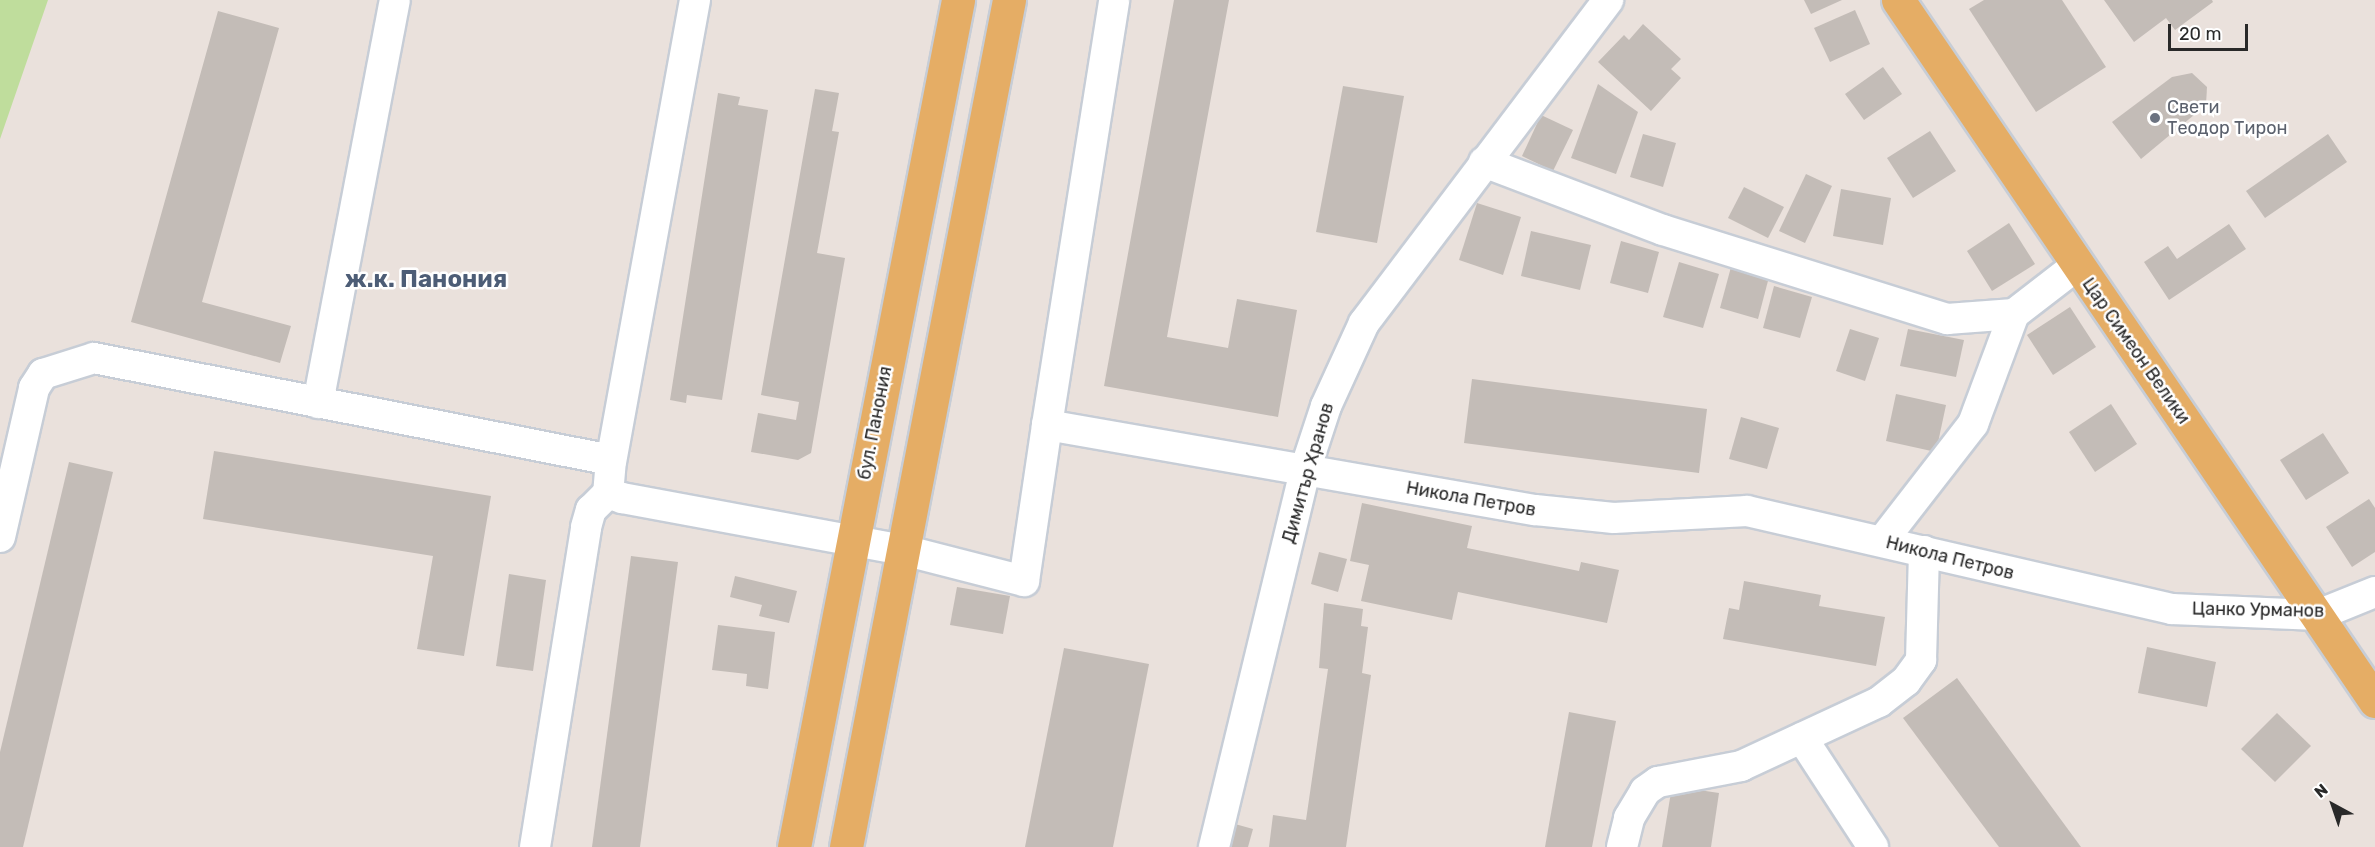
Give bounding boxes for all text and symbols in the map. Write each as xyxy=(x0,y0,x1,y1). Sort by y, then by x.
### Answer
scale bar xyxy=(2171,12,2250,50)
text: 20 m xyxy=(2179,23,2221,45)
place label: Свети Теодор Тирон xyxy=(2167,97,2288,140)
marker: Свети Теодор Тирон xyxy=(2148,111,2162,125)
district label: ж.к. Панония xyxy=(345,266,507,294)
street label: Цар Симеон Велики xyxy=(2077,274,2195,428)
street label: бул. Панония xyxy=(853,365,897,481)
street label: Димитър Хранов xyxy=(1278,400,1338,546)
street label: Никола Петров xyxy=(1404,477,1538,521)
street label: Никола Петров xyxy=(1884,532,2016,584)
street label: Цанко Урманов xyxy=(2192,598,2324,622)
north arrow xyxy=(2303,775,2363,835)
text: N xyxy=(2311,780,2332,802)

